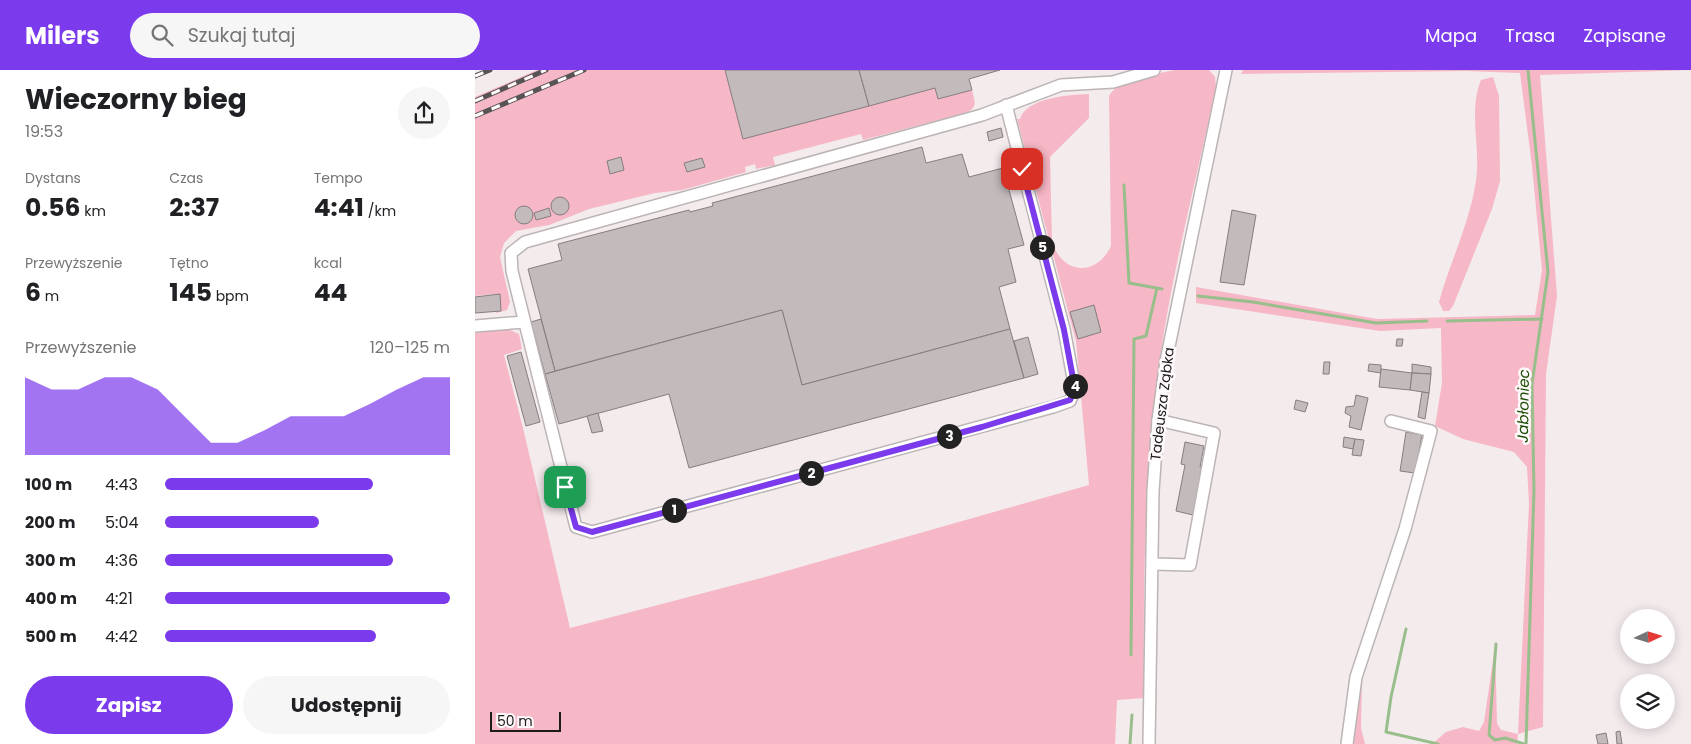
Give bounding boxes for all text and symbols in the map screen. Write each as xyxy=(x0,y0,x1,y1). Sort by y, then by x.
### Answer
search box xyxy=(130,13,480,58)
text: Milers xyxy=(25,19,100,52)
icon: search xyxy=(148,21,176,49)
text: Szukaj tutaj xyxy=(188,22,296,49)
text: Mapa xyxy=(1425,23,1477,48)
text: Trasa xyxy=(1505,23,1555,48)
text: Zapisane xyxy=(1583,23,1666,48)
text: Wieczorny bieg xyxy=(25,80,247,119)
button: share xyxy=(398,87,450,139)
text: 19:53 xyxy=(25,120,63,143)
pin xyxy=(1001,148,1043,190)
icon: check xyxy=(1008,155,1036,183)
text: Dystans xyxy=(25,168,81,188)
text: Czas xyxy=(169,168,203,188)
text: Tempo xyxy=(314,168,363,188)
text: 0.56 xyxy=(25,190,81,225)
text: 2:37 xyxy=(169,190,219,225)
text: 4:41 xyxy=(314,190,364,225)
text: km xyxy=(81,201,106,221)
text: /km xyxy=(364,201,396,221)
pin: 5 xyxy=(1029,234,1055,260)
text: 5 xyxy=(1038,237,1047,257)
text: Przewyższenie xyxy=(25,253,123,273)
text: Tętno xyxy=(169,253,209,273)
text: kcal xyxy=(314,253,342,273)
text: 6 xyxy=(25,275,41,310)
text: 145 xyxy=(169,275,212,310)
text: 44 xyxy=(314,275,348,310)
text: m xyxy=(41,286,59,306)
text: bpm xyxy=(212,286,249,306)
text: Przewyższenie xyxy=(25,336,137,359)
text: 120–125 m xyxy=(370,336,450,359)
street label: Tadeusza Ząbka xyxy=(1145,346,1179,462)
water label: Jabłoniec xyxy=(1512,369,1534,443)
pin: 4 xyxy=(1063,374,1087,398)
text: 4 xyxy=(1071,376,1080,396)
pin: 3 xyxy=(937,424,961,448)
text: 3 xyxy=(945,426,954,446)
pin: 2 xyxy=(799,460,823,486)
text: 2 xyxy=(808,463,816,483)
pin xyxy=(544,466,586,508)
text: 100 m xyxy=(25,473,72,496)
text: 4:43 xyxy=(105,473,138,496)
icon: arrive xyxy=(551,473,579,501)
pin: 1 xyxy=(661,498,687,522)
text: 1 xyxy=(672,500,677,520)
text: 200 m xyxy=(25,511,75,534)
text: 5:04 xyxy=(105,511,139,534)
text: 300 m xyxy=(25,549,76,572)
text: 4:36 xyxy=(105,549,138,572)
text: 400 m xyxy=(25,587,77,610)
text: 4:21 xyxy=(105,587,133,610)
north arrow xyxy=(1620,609,1675,664)
map controls xyxy=(1620,609,1675,729)
text: 500 m xyxy=(25,625,77,648)
text: 4:42 xyxy=(105,625,138,648)
button: layers xyxy=(1620,674,1675,729)
button: Zapisz xyxy=(25,676,233,734)
button: Udostępnij xyxy=(243,676,450,734)
scale bar xyxy=(490,709,561,732)
text: 50 m xyxy=(497,711,533,731)

